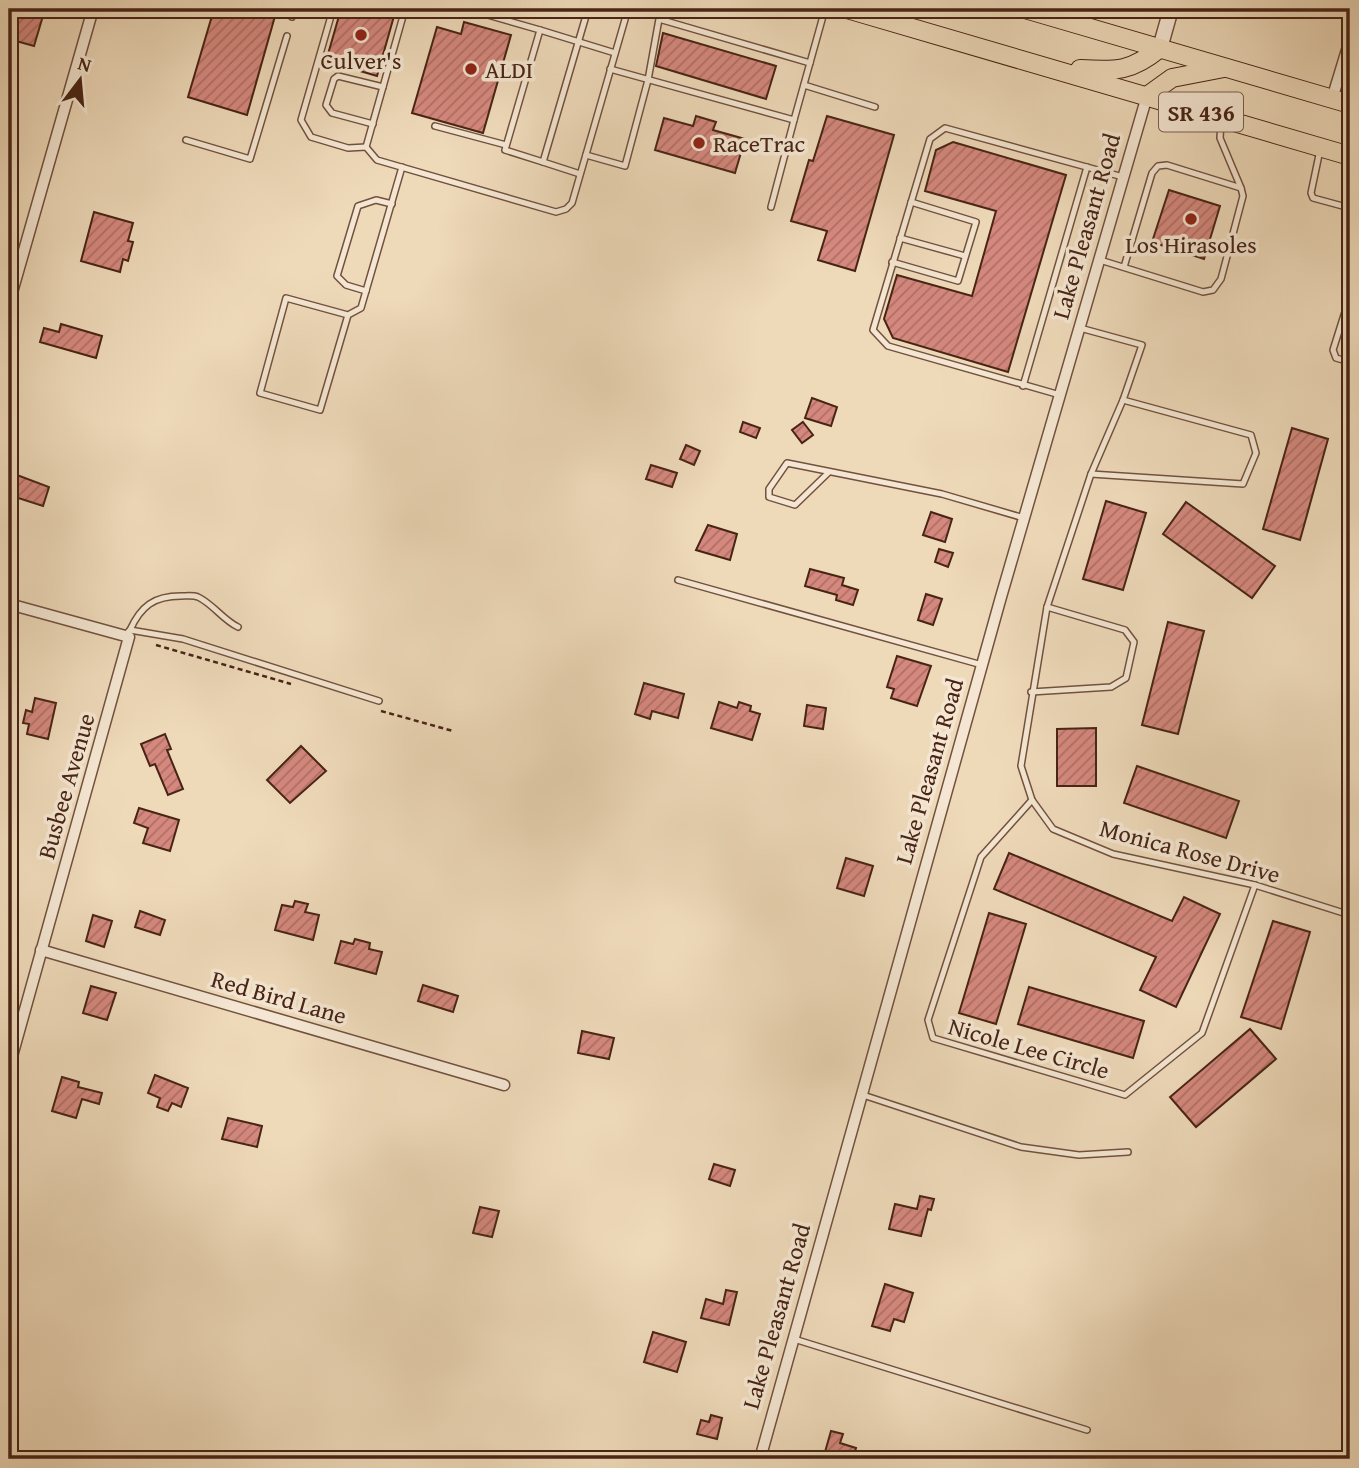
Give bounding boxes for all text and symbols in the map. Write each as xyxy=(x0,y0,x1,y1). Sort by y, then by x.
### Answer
marker: Culver's xyxy=(353,27,369,43)
place label: Culver's xyxy=(321,43,402,78)
north arrow xyxy=(46,46,116,116)
text: N xyxy=(75,48,95,79)
place label: ALDI xyxy=(485,52,533,87)
marker: ALDI xyxy=(463,61,479,77)
road number: SR 436 xyxy=(1159,92,1243,132)
place label: RaceTrac xyxy=(713,126,806,161)
street label: Lake Pleasant Road xyxy=(1043,129,1129,323)
marker: RaceTrac xyxy=(691,135,707,151)
marker: Los Hirasoles xyxy=(1183,211,1199,227)
place label: Los Hirasoles xyxy=(1125,227,1257,262)
street label: Lake Pleasant Road xyxy=(886,674,972,868)
street label: Busbee Avenue xyxy=(28,709,104,863)
street label: Monica Rose Drive xyxy=(1096,810,1284,892)
street label: Red Bird Lane xyxy=(207,961,351,1033)
street label: Nicole Lee Circle xyxy=(945,1008,1113,1088)
street label: Lake Pleasant Road xyxy=(733,1219,819,1413)

